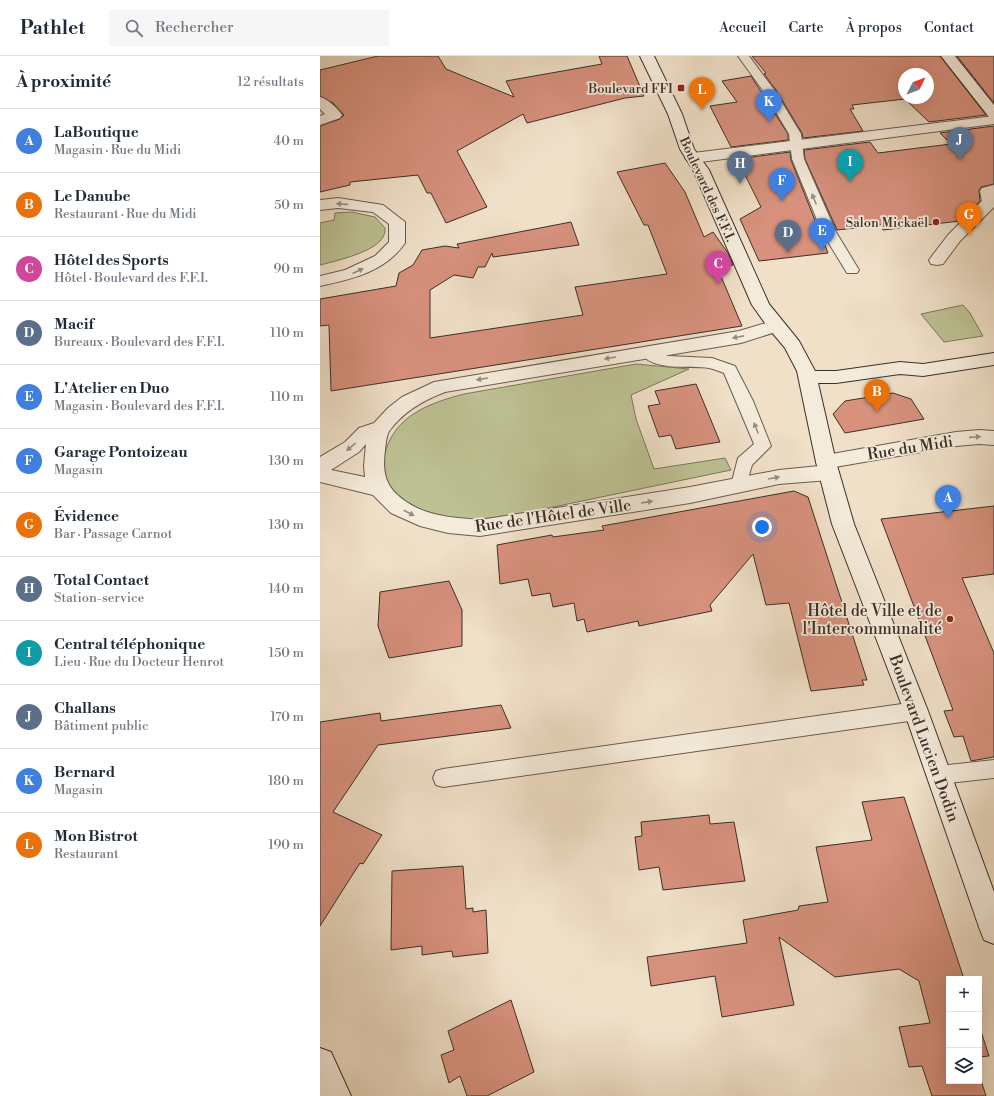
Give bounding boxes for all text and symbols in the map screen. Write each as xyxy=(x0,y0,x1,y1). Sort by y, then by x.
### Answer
search box xyxy=(109,10,389,46)
text: Pathlet xyxy=(20,16,85,40)
icon: search xyxy=(123,17,145,39)
text: Rechercher xyxy=(155,18,234,37)
text: Accueil xyxy=(719,19,766,37)
text: Carte xyxy=(788,19,823,37)
text: À propos xyxy=(845,19,902,37)
text: Contact xyxy=(924,19,974,37)
north arrow xyxy=(898,68,934,104)
text: À proximité xyxy=(16,71,111,93)
text: 12 résultats xyxy=(237,74,304,90)
pin: L xyxy=(689,77,715,110)
place label: Boulevard FFI xyxy=(587,81,673,97)
marker: Boulevard FFI xyxy=(676,83,686,93)
pin: K xyxy=(756,89,782,122)
text: LaBoutique xyxy=(54,123,139,142)
pin: J xyxy=(947,127,973,160)
text: A xyxy=(24,133,34,149)
text: 40 m xyxy=(274,133,304,149)
street label: Boulevard des F.F.I. xyxy=(675,134,738,244)
text: Magasin · Rue du Midi xyxy=(54,142,181,158)
pin: I xyxy=(837,149,863,182)
pin: H xyxy=(727,151,753,184)
pin: F xyxy=(769,168,795,201)
text: Le Danube xyxy=(54,187,131,206)
one-way arrow xyxy=(811,192,817,204)
text: B xyxy=(24,197,34,213)
text: 50 m xyxy=(274,197,304,213)
one-way arrow xyxy=(336,200,348,207)
pin: G xyxy=(956,202,982,235)
text: Restaurant · Rue du Midi xyxy=(54,206,197,222)
place label: Salon Mickaël xyxy=(846,215,928,231)
marker: Salon Mickaël xyxy=(931,217,941,227)
pin: E xyxy=(809,218,835,251)
pin: D xyxy=(775,220,801,253)
text: Hôtel des Sports xyxy=(54,251,169,270)
pin: C xyxy=(705,251,731,284)
text: C xyxy=(24,261,34,277)
text: 90 m xyxy=(273,261,304,277)
one-way arrow xyxy=(352,268,363,274)
text: Hôtel · Boulevard des F.F.I. xyxy=(54,270,208,286)
text: Macif xyxy=(54,315,94,334)
text: D xyxy=(24,325,34,341)
text: 110 m xyxy=(270,325,304,341)
text: Bureaux · Boulevard des F.F.I. xyxy=(54,334,225,350)
one-way arrow xyxy=(732,334,744,340)
one-way arrow xyxy=(604,355,616,361)
one-way arrow xyxy=(476,376,488,382)
text: L'Atelier en Duo xyxy=(54,379,169,398)
pin: B xyxy=(864,379,890,412)
text: E xyxy=(24,389,34,405)
text: 110 m xyxy=(270,389,304,405)
text: Magasin · Boulevard des F.F.I. xyxy=(54,398,225,414)
one-way arrow xyxy=(753,423,759,434)
street label: Rue du Midi xyxy=(866,431,955,465)
one-way arrow xyxy=(969,434,981,441)
text: Garage Pontoizeau xyxy=(54,443,188,462)
one-way arrow xyxy=(345,443,356,452)
text: F xyxy=(24,453,34,469)
text: 130 m xyxy=(269,453,304,469)
text: Magasin xyxy=(54,462,103,478)
one-way arrow xyxy=(768,475,781,481)
pin: A xyxy=(935,485,961,518)
street label: Rue de l'Hôtel de Ville xyxy=(474,495,633,537)
one-way arrow xyxy=(641,499,653,505)
text: Évidence xyxy=(54,507,119,526)
one-way arrow xyxy=(403,510,415,516)
text: G xyxy=(24,517,34,533)
text: 130 m xyxy=(269,517,304,533)
your location xyxy=(752,517,772,537)
text: Bar · Passage Carnot xyxy=(54,526,172,542)
text: Total Contact xyxy=(54,571,149,590)
text: H xyxy=(24,581,34,597)
text: 140 m xyxy=(268,581,304,597)
text: Station-service xyxy=(54,590,144,606)
place label: Hôtel de Ville et de l'Intercommunalité xyxy=(802,601,942,639)
marker: Hôtel de Ville et de l'Intercommunalité xyxy=(945,614,955,624)
text: Central téléphonique xyxy=(54,635,205,654)
text: I xyxy=(26,645,32,661)
text: 150 m xyxy=(269,645,304,661)
street label: Boulevard Lucien Dodin xyxy=(884,651,964,825)
text: Lieu · Rue du Docteur Henrot xyxy=(54,654,224,670)
text: Challans xyxy=(54,699,116,718)
text: J xyxy=(26,709,32,725)
text: 170 m xyxy=(270,709,304,725)
text: Bâtiment public xyxy=(54,718,149,734)
text: Bernard xyxy=(54,763,115,782)
text: K xyxy=(24,773,34,789)
text: 180 m xyxy=(268,773,304,789)
text: Magasin xyxy=(54,782,103,798)
text: Mon Bistrot xyxy=(54,827,138,846)
text: L xyxy=(25,837,33,853)
text: 190 m xyxy=(268,837,304,853)
text: Restaurant xyxy=(54,846,119,862)
map controls xyxy=(946,976,982,1084)
button: + xyxy=(946,976,982,1012)
button: − xyxy=(946,1012,982,1048)
button: layers xyxy=(946,1048,982,1084)

